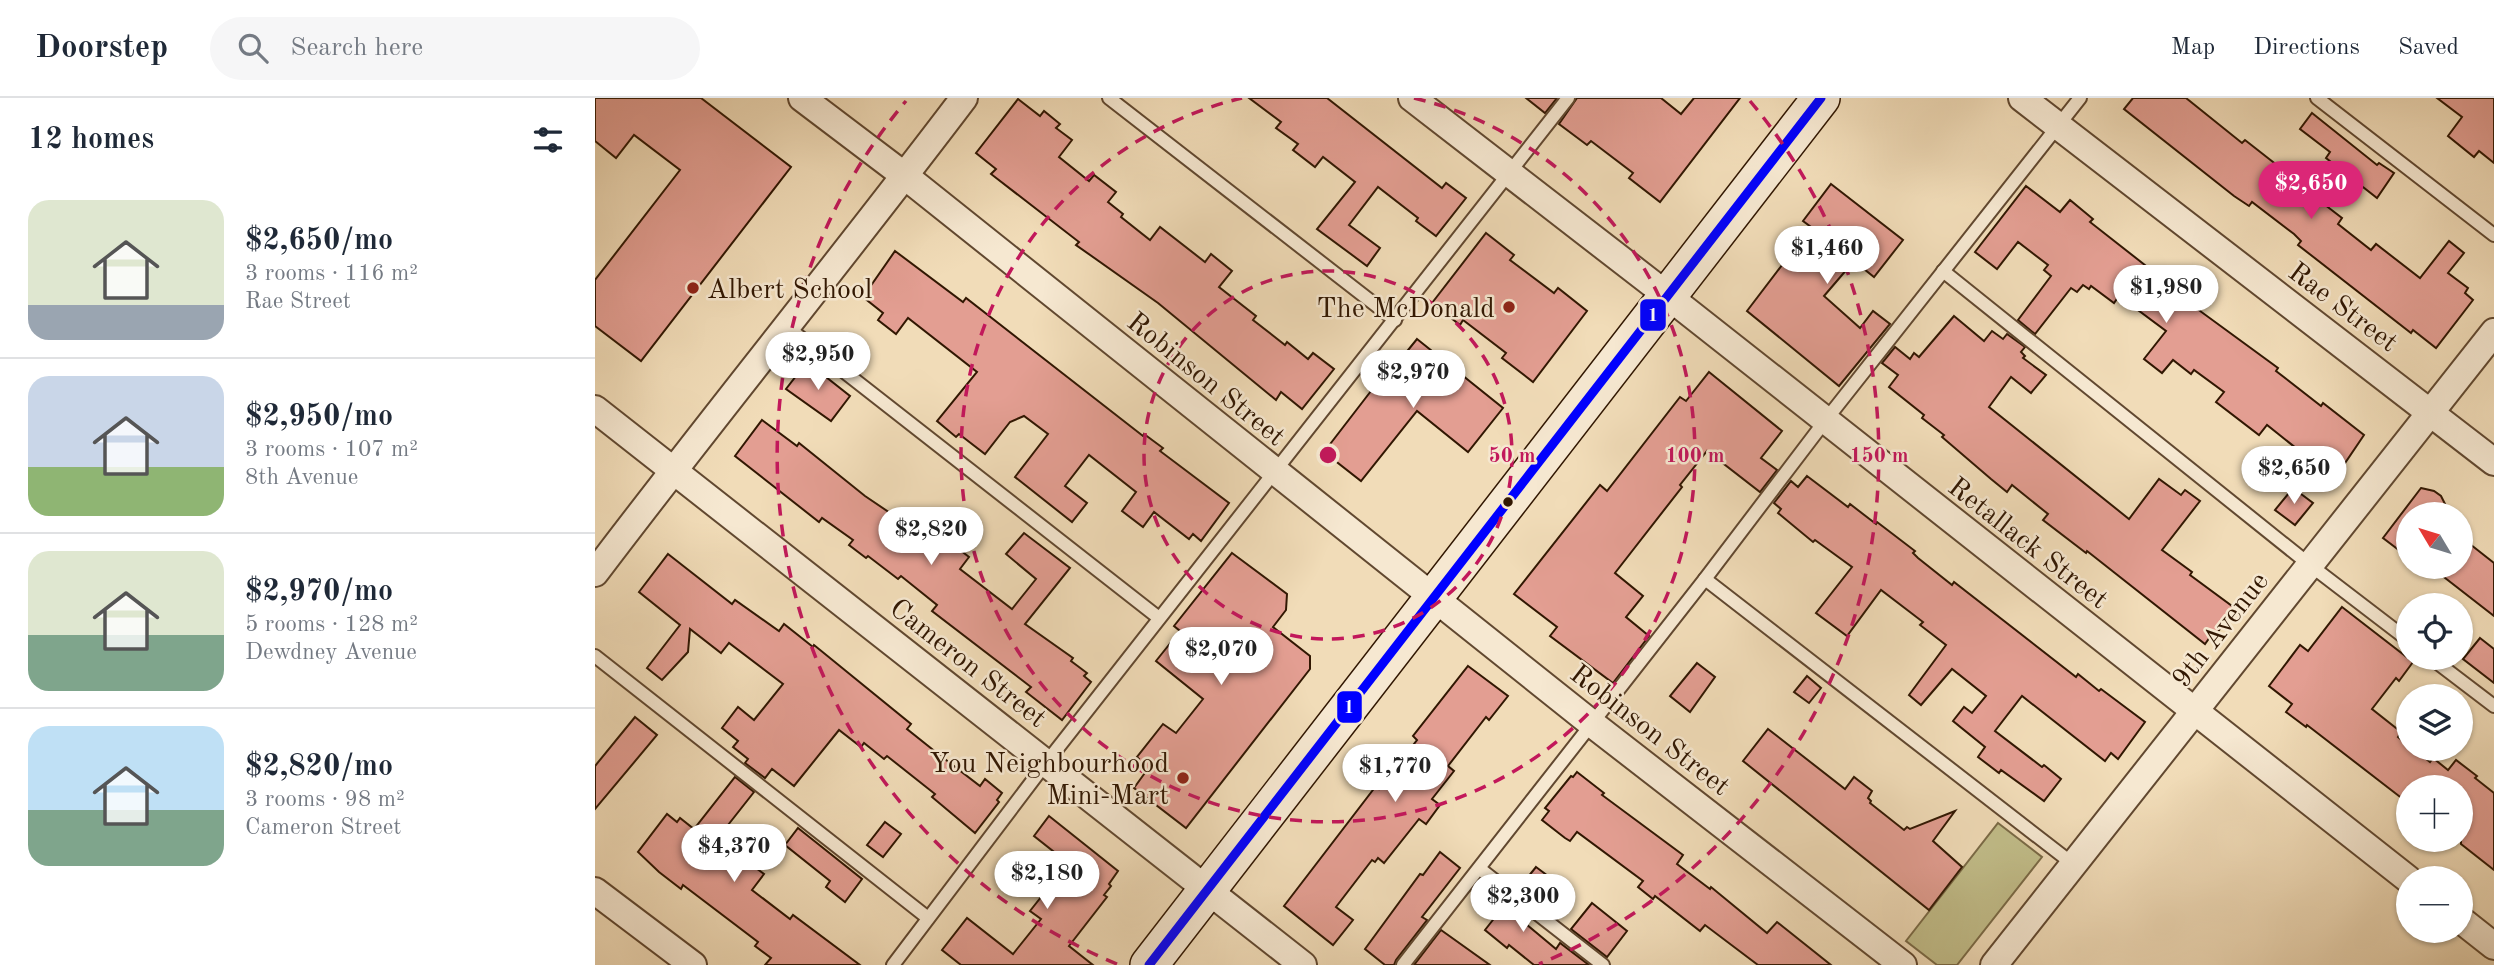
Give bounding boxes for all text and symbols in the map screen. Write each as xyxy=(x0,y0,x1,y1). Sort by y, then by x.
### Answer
search box xyxy=(210,17,700,80)
icon: search xyxy=(234,29,272,67)
text: Doorstep xyxy=(35,32,168,65)
text: Search here xyxy=(290,35,423,61)
text: Map xyxy=(2171,36,2215,60)
text: Directions xyxy=(2253,36,2360,60)
text: Saved xyxy=(2398,36,2459,60)
icon: filters xyxy=(529,121,567,159)
text: 12 homes xyxy=(28,125,154,155)
pin: $2,650 xyxy=(2254,162,2368,221)
text: $2,650 xyxy=(2274,172,2348,195)
text: $2,650/mo xyxy=(245,226,393,256)
pin: $1,460 xyxy=(1770,226,1884,286)
icon: home xyxy=(84,228,168,312)
text: $1,460 xyxy=(1790,237,1864,260)
street label: Rae Street xyxy=(2282,258,2402,358)
text: 3 rooms · 116 m² xyxy=(245,262,418,285)
pin: $1,980 xyxy=(2109,266,2223,325)
text: $1,980 xyxy=(2129,276,2203,299)
place label: Albert School xyxy=(707,277,872,305)
marker: Albert School xyxy=(685,280,701,296)
text: Rae Street xyxy=(245,290,351,313)
place label: The McDonald xyxy=(1317,296,1495,324)
line badge: 1 xyxy=(1639,298,1667,332)
marker: The McDonald xyxy=(1501,299,1517,315)
text: 1 xyxy=(1647,307,1659,326)
street label: Robinson Street xyxy=(1121,308,1289,452)
pin: $2,950 xyxy=(761,332,875,392)
text: $2,950 xyxy=(781,343,855,366)
pin: $2,970 xyxy=(1356,350,1470,410)
text: $2,970 xyxy=(1376,361,1450,384)
text: $2,950/mo xyxy=(245,402,393,432)
icon: home xyxy=(84,404,168,488)
text: 3 rooms · 107 m² xyxy=(245,438,418,461)
centre of rings xyxy=(1316,443,1340,467)
text: 50 m xyxy=(1488,446,1536,467)
text: 100 m xyxy=(1665,446,1725,467)
text: 150 m xyxy=(1849,446,1909,467)
pin: $2,650 xyxy=(2237,446,2351,506)
text: $2,650 xyxy=(2257,457,2331,480)
text: 8th Avenue xyxy=(245,466,358,489)
street label: Retallack Street xyxy=(1942,474,2112,615)
unlabelled marker xyxy=(1501,495,1515,509)
north arrow xyxy=(2396,502,2473,579)
map controls xyxy=(2396,502,2473,943)
pin: $2,820 xyxy=(874,508,988,567)
text: $2,820 xyxy=(894,518,968,541)
street label: 9th Avenue xyxy=(2168,568,2275,694)
text: $2,970/mo xyxy=(245,577,393,607)
icon: home xyxy=(84,579,168,663)
button: locate xyxy=(2396,593,2473,670)
street label: Cameron Street xyxy=(884,595,1051,734)
text: 5 rooms · 128 m² xyxy=(245,613,418,636)
pin: $2,070 xyxy=(1164,628,1278,687)
text: $2,070 xyxy=(1184,638,1258,661)
text: Dewdney Avenue xyxy=(245,641,417,664)
street label: Robinson Street xyxy=(1564,661,1734,802)
button: layers xyxy=(2396,684,2473,761)
line badge: 1 xyxy=(1336,690,1363,724)
text: 1 xyxy=(1343,699,1355,718)
pin: $1,770 xyxy=(1338,744,1452,804)
place label: You Neighbourhood Mini-Mart xyxy=(929,751,1169,811)
text: $2,820/mo xyxy=(245,752,393,782)
icon: home xyxy=(84,754,168,838)
text: $1,770 xyxy=(1358,755,1432,778)
marker: You Neighbourhood Mini-Mart xyxy=(1175,770,1191,786)
button: + xyxy=(2396,775,2473,852)
text: 3 rooms · 98 m² xyxy=(245,788,405,811)
text: Cameron Street xyxy=(245,816,401,839)
pin: $4,370 xyxy=(677,824,791,884)
text: $4,370 xyxy=(697,835,771,858)
pin: $2,180 xyxy=(990,852,1104,911)
text: $2,180 xyxy=(1010,862,1084,885)
button: − xyxy=(2396,866,2473,943)
pin: $2,300 xyxy=(1466,874,1580,934)
text: $2,300 xyxy=(1486,885,1560,908)

